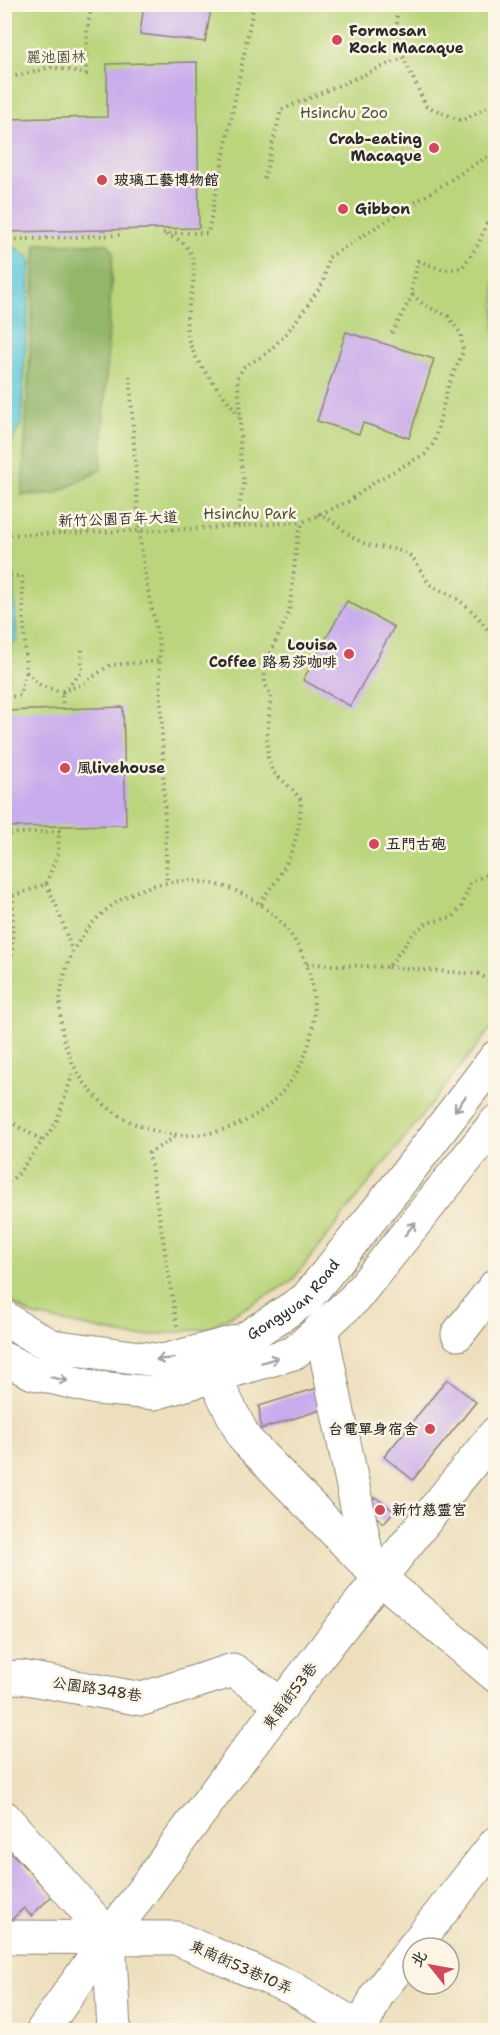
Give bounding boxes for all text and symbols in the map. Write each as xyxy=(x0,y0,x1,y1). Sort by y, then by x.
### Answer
place label: Formosan Rock Macaque xyxy=(349,21,464,58)
marker: Formosan Rock Macaque xyxy=(330,33,344,47)
park label: 麗池園林 xyxy=(26,47,86,67)
park label: Hsinchu Zoo xyxy=(300,103,388,123)
place label: Crab-eating Macaque xyxy=(329,129,422,166)
marker: Crab-eating Macaque xyxy=(427,141,441,155)
place label: 玻璃工藝博物館 xyxy=(114,170,219,190)
marker: 玻璃工藝博物館 xyxy=(95,173,109,187)
place label: Gibbon xyxy=(355,199,410,219)
marker: Gibbon xyxy=(336,202,350,216)
park label: Hsinchu Park xyxy=(203,504,297,524)
street label: 新竹公園百年大道 xyxy=(58,507,178,531)
place label: Louisa Coffee 路易莎咖啡 xyxy=(209,635,338,672)
marker: Louisa Coffee 路易莎咖啡 xyxy=(342,647,356,661)
place label: 風livehouse xyxy=(77,758,165,778)
marker: 風livehouse xyxy=(58,761,72,775)
place label: 五門古砲 xyxy=(386,834,446,854)
marker: 五門古砲 xyxy=(367,837,381,851)
one-way arrow xyxy=(454,1095,466,1111)
one-way arrow xyxy=(403,1222,416,1238)
street label: Gongyuan Road xyxy=(243,1255,345,1345)
one-way arrow xyxy=(155,1354,175,1365)
one-way arrow xyxy=(260,1354,279,1365)
one-way arrow xyxy=(49,1374,68,1386)
place label: 台電單身宿舍 xyxy=(328,1419,418,1439)
marker: 台電單身宿舍 xyxy=(423,1422,437,1436)
place label: 新竹慈靈宮 xyxy=(392,1500,467,1520)
marker: 新竹慈靈宮 xyxy=(373,1503,387,1517)
street label: 東南街53巷 xyxy=(258,1658,322,1734)
street label: 公園路348巷 xyxy=(51,1672,143,1706)
street label: 東南街53巷10弄 xyxy=(187,1935,295,1999)
north arrow xyxy=(401,1936,461,1996)
text: 北 xyxy=(405,1946,432,1971)

